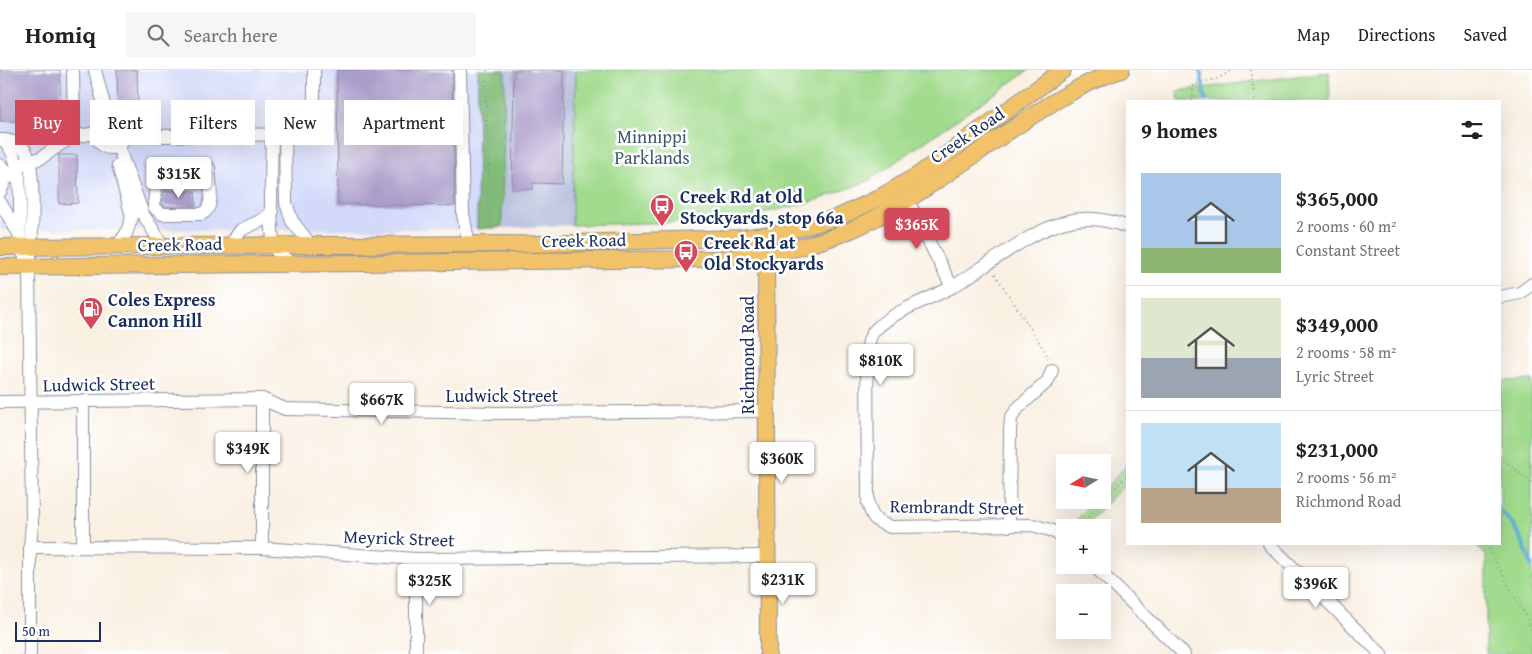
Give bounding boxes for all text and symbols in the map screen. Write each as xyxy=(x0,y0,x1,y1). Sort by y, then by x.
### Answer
search box xyxy=(126,12,476,57)
text: Homiq xyxy=(25,17,96,52)
icon: search xyxy=(144,21,172,49)
text: Search here xyxy=(184,21,278,49)
text: Map xyxy=(1297,21,1330,48)
text: Directions xyxy=(1358,21,1435,48)
text: Saved xyxy=(1463,21,1507,48)
chip: Buy xyxy=(15,100,80,145)
chip: Rent xyxy=(90,100,161,145)
chip: Filters xyxy=(171,100,255,145)
chip: New xyxy=(265,100,334,145)
chip: Apartment xyxy=(344,100,463,145)
street label: Creek Road xyxy=(924,100,1010,170)
text: 9 homes xyxy=(1141,115,1217,146)
icon: filters xyxy=(1458,116,1486,144)
park label: Minnippi Parklands xyxy=(614,123,690,171)
pin: $315K xyxy=(144,156,214,199)
text: $315K xyxy=(157,161,201,185)
place label: Creek Rd at Old Stockyards, stop 66a xyxy=(680,183,844,231)
text: $365,000 xyxy=(1296,183,1378,214)
bus stop icon: Creek Rd at Old Stockyards, stop 66a xyxy=(649,193,675,227)
icon: home xyxy=(1181,193,1241,253)
pin: $365K xyxy=(882,208,952,250)
text: $365K xyxy=(895,212,939,236)
text: 2 rooms · 60 m² xyxy=(1296,214,1396,238)
street label: Creek Road xyxy=(541,226,627,254)
place label: Creek Rd at Old Stockyards xyxy=(704,229,824,277)
street label: Creek Road xyxy=(137,230,223,258)
text: Constant Street xyxy=(1296,238,1400,262)
bus stop icon: Creek Rd at Old Stockyards xyxy=(673,239,699,273)
place label: Coles Express Cannon Hill xyxy=(108,286,216,334)
street label: Richmond Road xyxy=(734,295,761,414)
fuel station icon: Coles Express Cannon Hill xyxy=(78,296,104,330)
text: $349,000 xyxy=(1296,309,1378,340)
icon: home xyxy=(1181,318,1241,378)
text: 2 rooms · 58 m² xyxy=(1296,340,1396,364)
pin: $810K xyxy=(846,344,916,386)
text: $810K xyxy=(859,348,903,372)
text: Lyric Street xyxy=(1296,364,1374,388)
street label: Ludwick Street xyxy=(43,370,156,398)
pin: $667K xyxy=(347,382,417,425)
street label: Ludwick Street xyxy=(446,382,559,409)
text: $667K xyxy=(360,387,404,411)
pin: $349K xyxy=(213,432,283,474)
text: $231,000 xyxy=(1296,434,1378,465)
text: $349K xyxy=(226,436,270,460)
pin: $360K xyxy=(747,442,817,484)
icon: home xyxy=(1181,443,1241,503)
text: $360K xyxy=(760,446,804,470)
north arrow xyxy=(1056,454,1111,509)
map controls xyxy=(1056,454,1111,639)
text: 2 rooms · 56 m² xyxy=(1296,465,1396,489)
text: Richmond Road xyxy=(1296,489,1401,513)
street label: Rembrandt Street xyxy=(890,492,1025,522)
button: + xyxy=(1056,519,1111,574)
street label: Meyrick Street xyxy=(343,523,456,553)
pin: $231K xyxy=(748,562,818,605)
pin: $325K xyxy=(395,564,465,606)
pin: $396K xyxy=(1281,566,1351,609)
text: $231K xyxy=(761,567,805,591)
text: $325K xyxy=(408,568,452,592)
text: $396K xyxy=(1294,571,1338,595)
button: − xyxy=(1056,584,1111,639)
scale bar xyxy=(15,619,101,642)
text: 50 m xyxy=(22,621,50,641)

